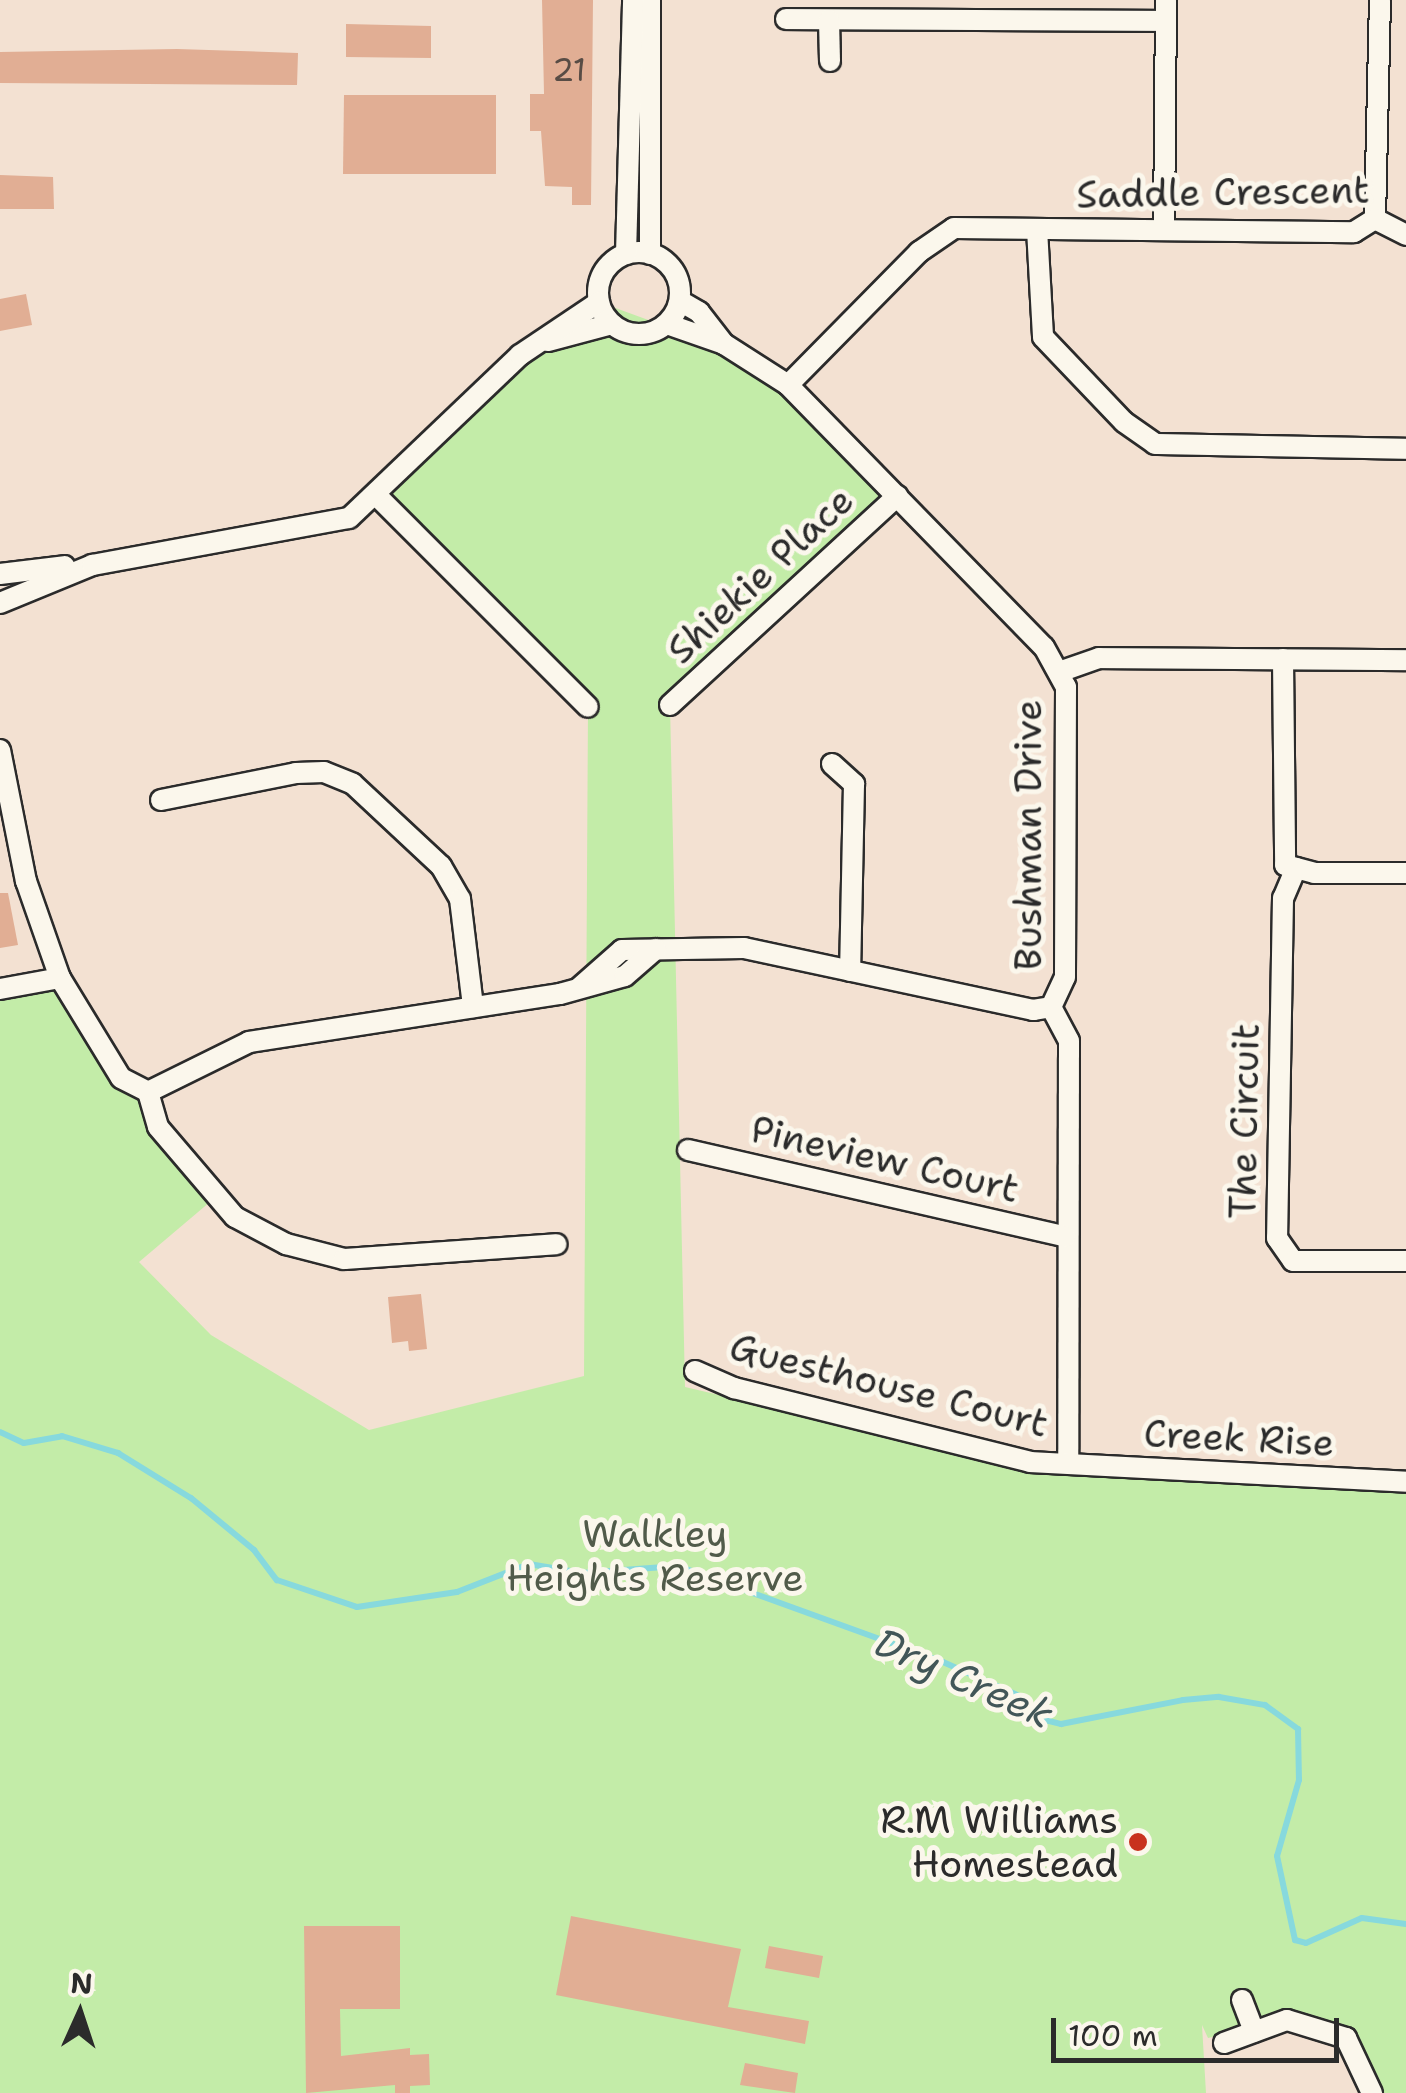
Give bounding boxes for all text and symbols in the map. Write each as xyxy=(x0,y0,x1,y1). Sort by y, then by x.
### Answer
house number: 21 xyxy=(552,51,586,89)
street label: Saddle Crescent xyxy=(1076,167,1370,217)
street label: Shiekie Place xyxy=(657,477,863,673)
street label: Bushman Drive xyxy=(1005,699,1051,971)
street label: The Circuit xyxy=(1219,1023,1269,1219)
street label: Pineview Court xyxy=(747,1106,1023,1212)
street label: Guesthouse Court xyxy=(725,1323,1053,1447)
street label: Creek Rise xyxy=(1143,1410,1335,1466)
park label: Walkley Heights Reserve xyxy=(506,1511,804,1600)
water label: Dry Creek xyxy=(867,1617,1061,1739)
place label: R.M Williams Homestead xyxy=(880,1797,1118,1886)
marker: R.M Williams Homestead xyxy=(1127,1831,1149,1853)
north arrow xyxy=(30,1963,130,2063)
text: N xyxy=(69,1963,94,2003)
scale bar xyxy=(1056,1998,1344,2060)
text: 100 m xyxy=(1068,2015,1158,2056)

